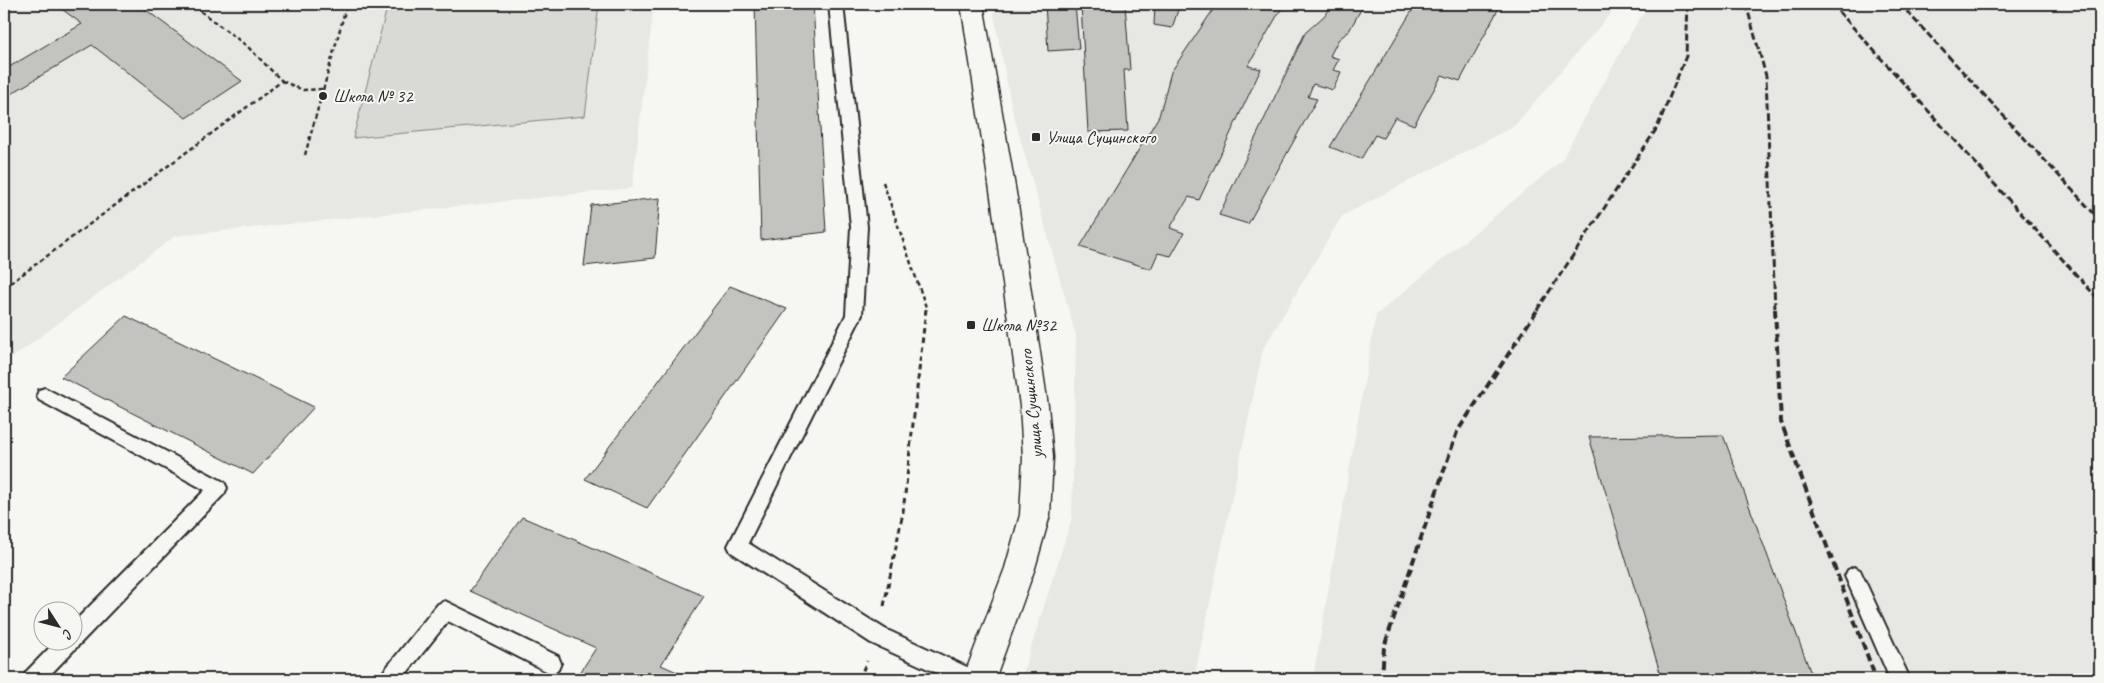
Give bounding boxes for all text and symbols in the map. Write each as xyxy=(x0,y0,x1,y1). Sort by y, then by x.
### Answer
place label: Школа № 32 xyxy=(333,85,414,107)
marker: Школа № 32 xyxy=(317,90,329,102)
place label: Улица Сущинского xyxy=(1046,126,1157,148)
marker: Улица Сущинского xyxy=(1030,131,1042,143)
place label: Школа №32 xyxy=(981,314,1058,336)
marker: Школа №32 xyxy=(965,319,977,331)
street label: улица Сущинского xyxy=(1014,347,1048,461)
north arrow xyxy=(32,600,82,650)
text: С xyxy=(58,626,77,643)

